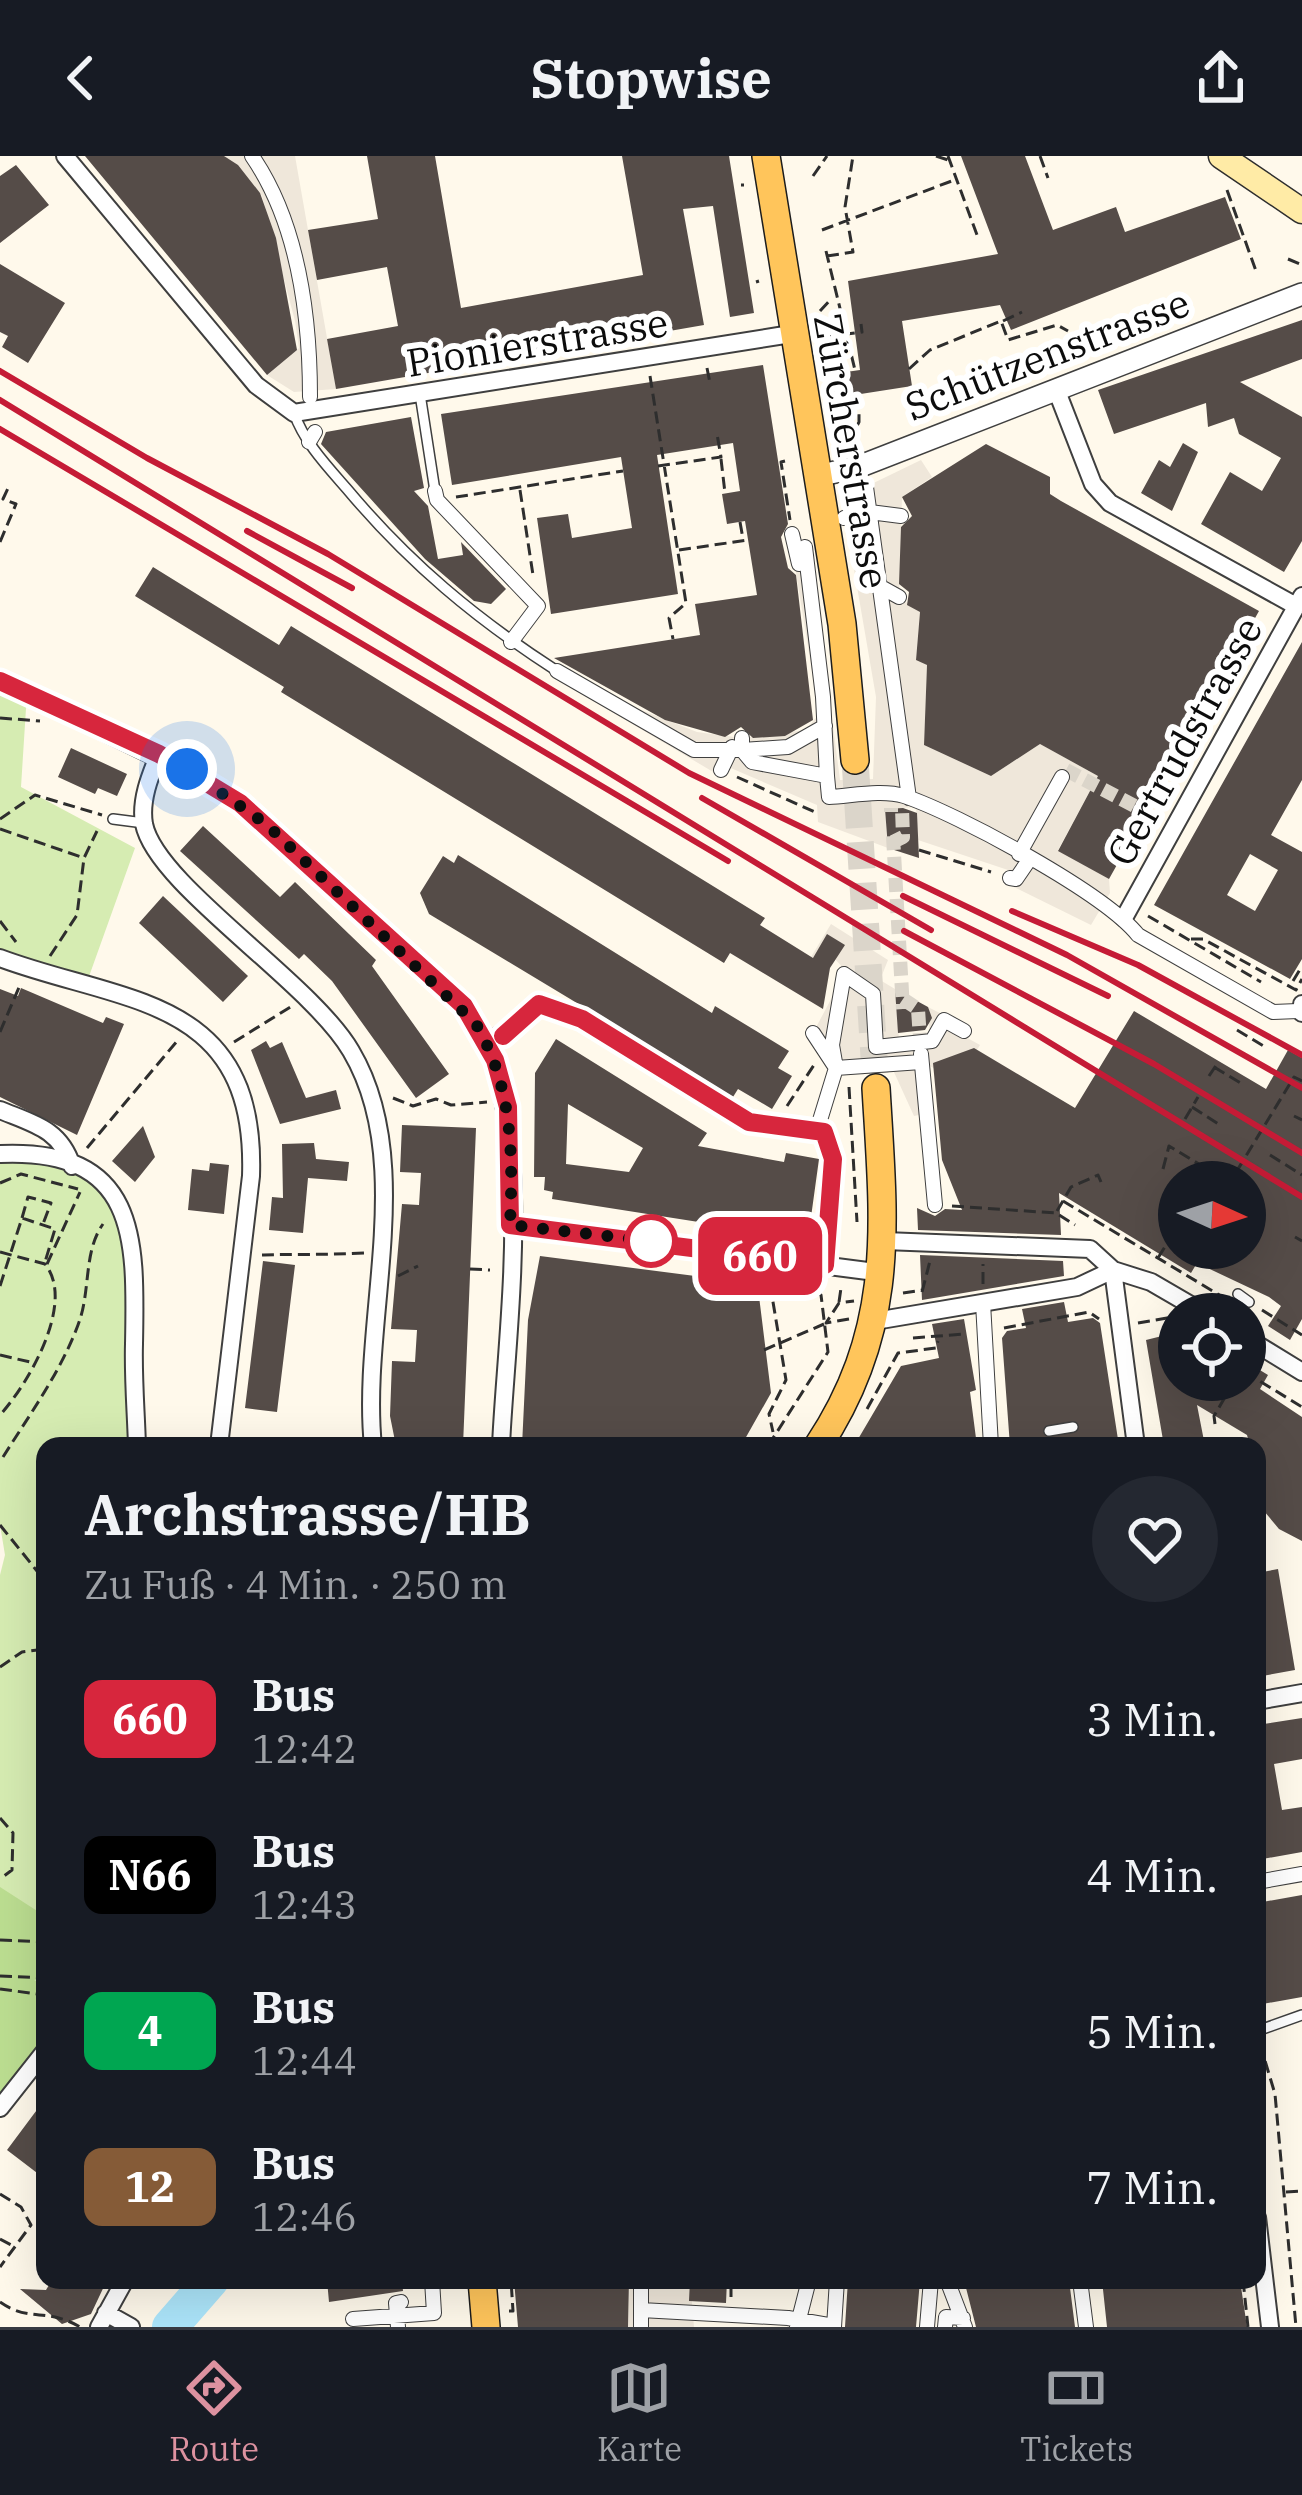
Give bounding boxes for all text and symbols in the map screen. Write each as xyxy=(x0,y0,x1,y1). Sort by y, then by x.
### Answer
text: Stopwise xyxy=(530,43,772,113)
icon: back xyxy=(48,45,114,111)
icon: share xyxy=(1188,45,1254,111)
street label: Schützenstrasse xyxy=(898,276,1196,432)
street label: Pionierstrasse xyxy=(403,296,671,388)
street label: Zürcherstrasse xyxy=(803,309,901,593)
street label: Gertrudstrasse xyxy=(1095,608,1273,874)
your location xyxy=(157,739,217,799)
north arrow xyxy=(1158,1161,1266,1269)
map controls xyxy=(1158,1161,1266,1401)
unlabelled marker xyxy=(626,1216,676,1266)
line badge: 660 xyxy=(691,1217,829,1295)
text: 660 xyxy=(722,1228,798,1283)
button: locate xyxy=(1158,1293,1266,1401)
button: heart xyxy=(1092,1476,1218,1602)
text: Archstrasse/HB xyxy=(84,1477,531,1551)
text: Zu Fuß · 4 Min. · 250 m xyxy=(84,1559,507,1610)
text: Bus xyxy=(252,1665,335,1723)
text: 3 Min. xyxy=(1086,1690,1218,1748)
text: 660 xyxy=(112,1691,188,1746)
text: 12:42 xyxy=(252,1723,357,1774)
text: Bus xyxy=(252,1821,335,1879)
text: 4 Min. xyxy=(1086,1846,1218,1904)
text: N66 xyxy=(108,1847,192,1902)
text: 12:43 xyxy=(252,1879,357,1930)
text: Bus xyxy=(252,1977,335,2035)
text: 5 Min. xyxy=(1086,2002,1218,2060)
text: 4 xyxy=(137,2003,163,2058)
text: 12:44 xyxy=(252,2035,357,2086)
text: Bus xyxy=(252,2133,335,2191)
text: 7 Min. xyxy=(1086,2158,1218,2216)
text: 12 xyxy=(125,2159,175,2214)
text: 12:46 xyxy=(252,2191,357,2242)
tab: Route xyxy=(169,2355,259,2470)
tab: Karte xyxy=(597,2355,682,2470)
tab: Tickets xyxy=(1020,2355,1133,2470)

